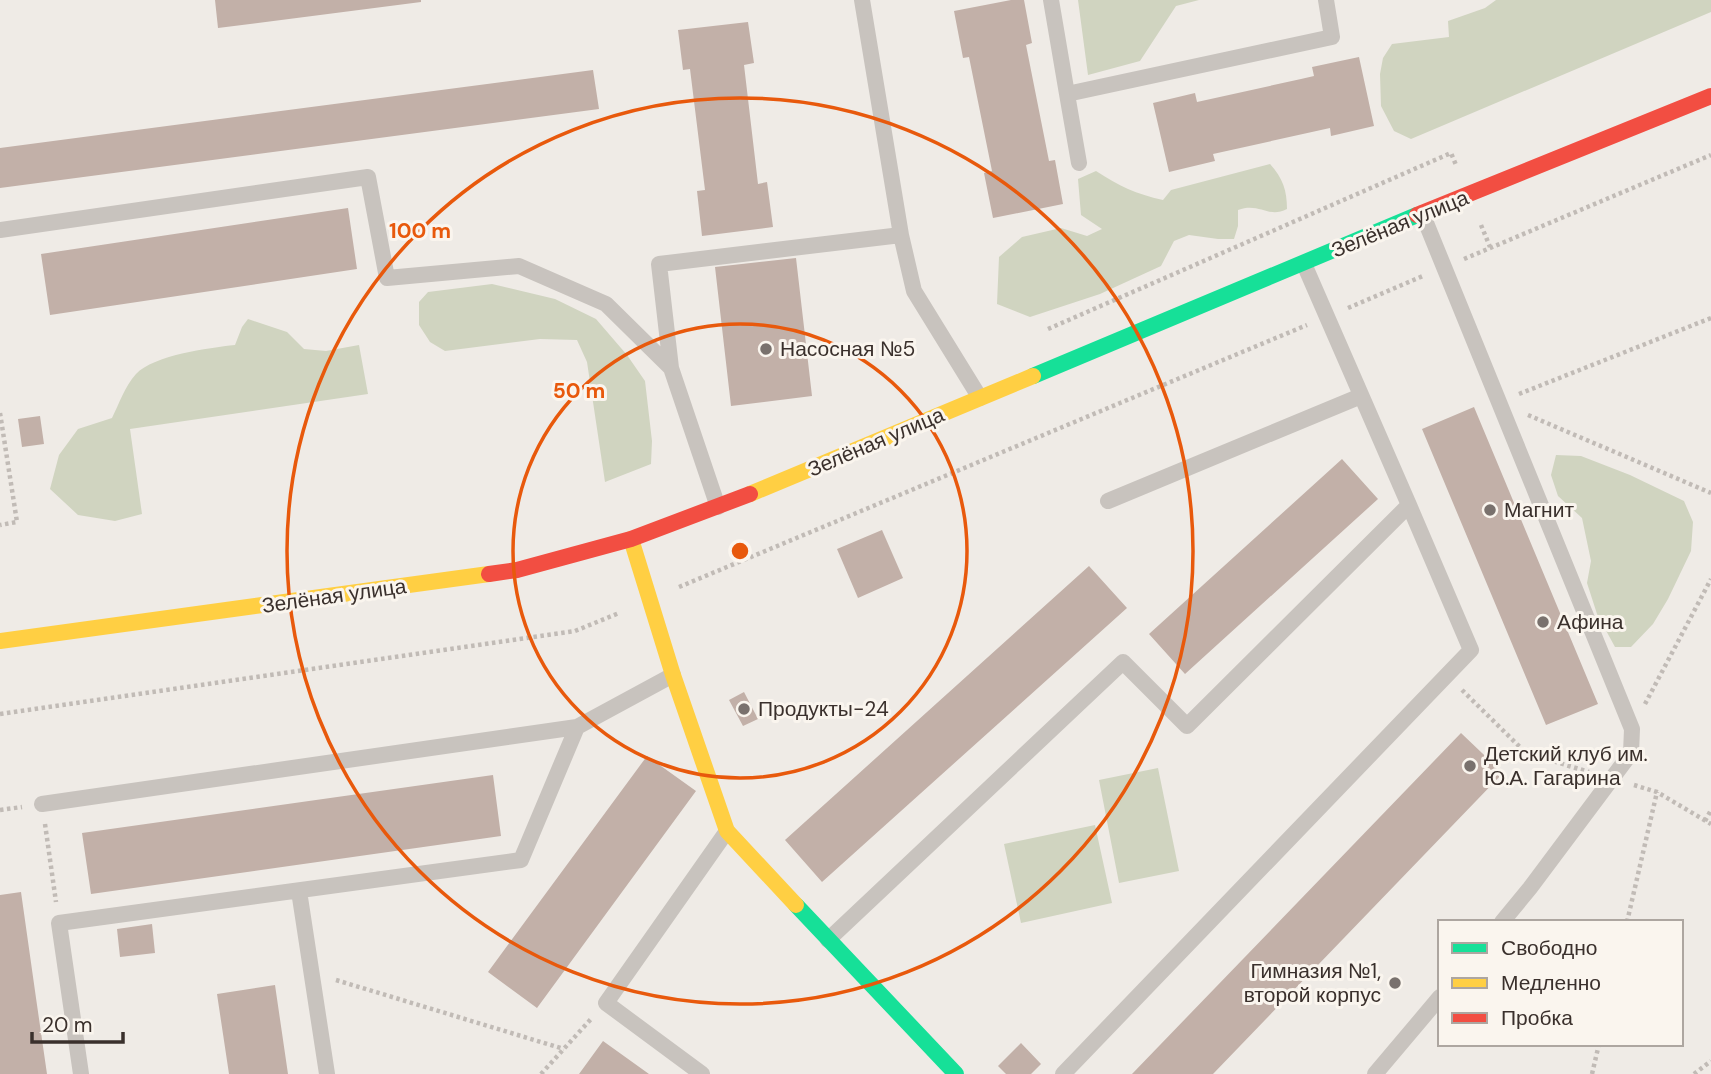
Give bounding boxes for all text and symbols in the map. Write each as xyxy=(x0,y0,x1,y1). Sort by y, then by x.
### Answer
street label: Зелёная улица xyxy=(1327,184,1473,264)
text: 100 m xyxy=(389,217,451,245)
place label: Насосная №5 xyxy=(780,335,915,363)
marker: Насосная №5 xyxy=(758,341,774,357)
text: 50 m xyxy=(553,377,605,405)
street label: Зелёная улица xyxy=(804,401,949,483)
place label: Магнит xyxy=(1504,496,1574,524)
marker: Магнит xyxy=(1482,502,1498,518)
centre of rings xyxy=(728,539,752,563)
street label: Зелёная улица xyxy=(260,572,408,620)
place label: Афина xyxy=(1557,608,1624,636)
marker: Афина xyxy=(1535,614,1551,630)
place label: Продукты-24 xyxy=(758,695,889,723)
marker: Продукты-24 xyxy=(736,701,752,717)
place label: Детский клуб им. Ю.А. Гагарина xyxy=(1484,740,1648,792)
marker: Детский клуб им. Ю.А. Гагарина xyxy=(1462,758,1478,774)
legend xyxy=(1438,920,1683,1046)
text: Свободно xyxy=(1501,934,1598,962)
place label: Гимназия №1, второй корпус xyxy=(1244,957,1381,1009)
text: Медленно xyxy=(1501,969,1601,997)
marker: Гимназия №1, второй корпус xyxy=(1387,975,1403,991)
scale bar xyxy=(32,1000,122,1044)
text: Пробка xyxy=(1501,1004,1573,1032)
text: 20 m xyxy=(42,1011,93,1039)

